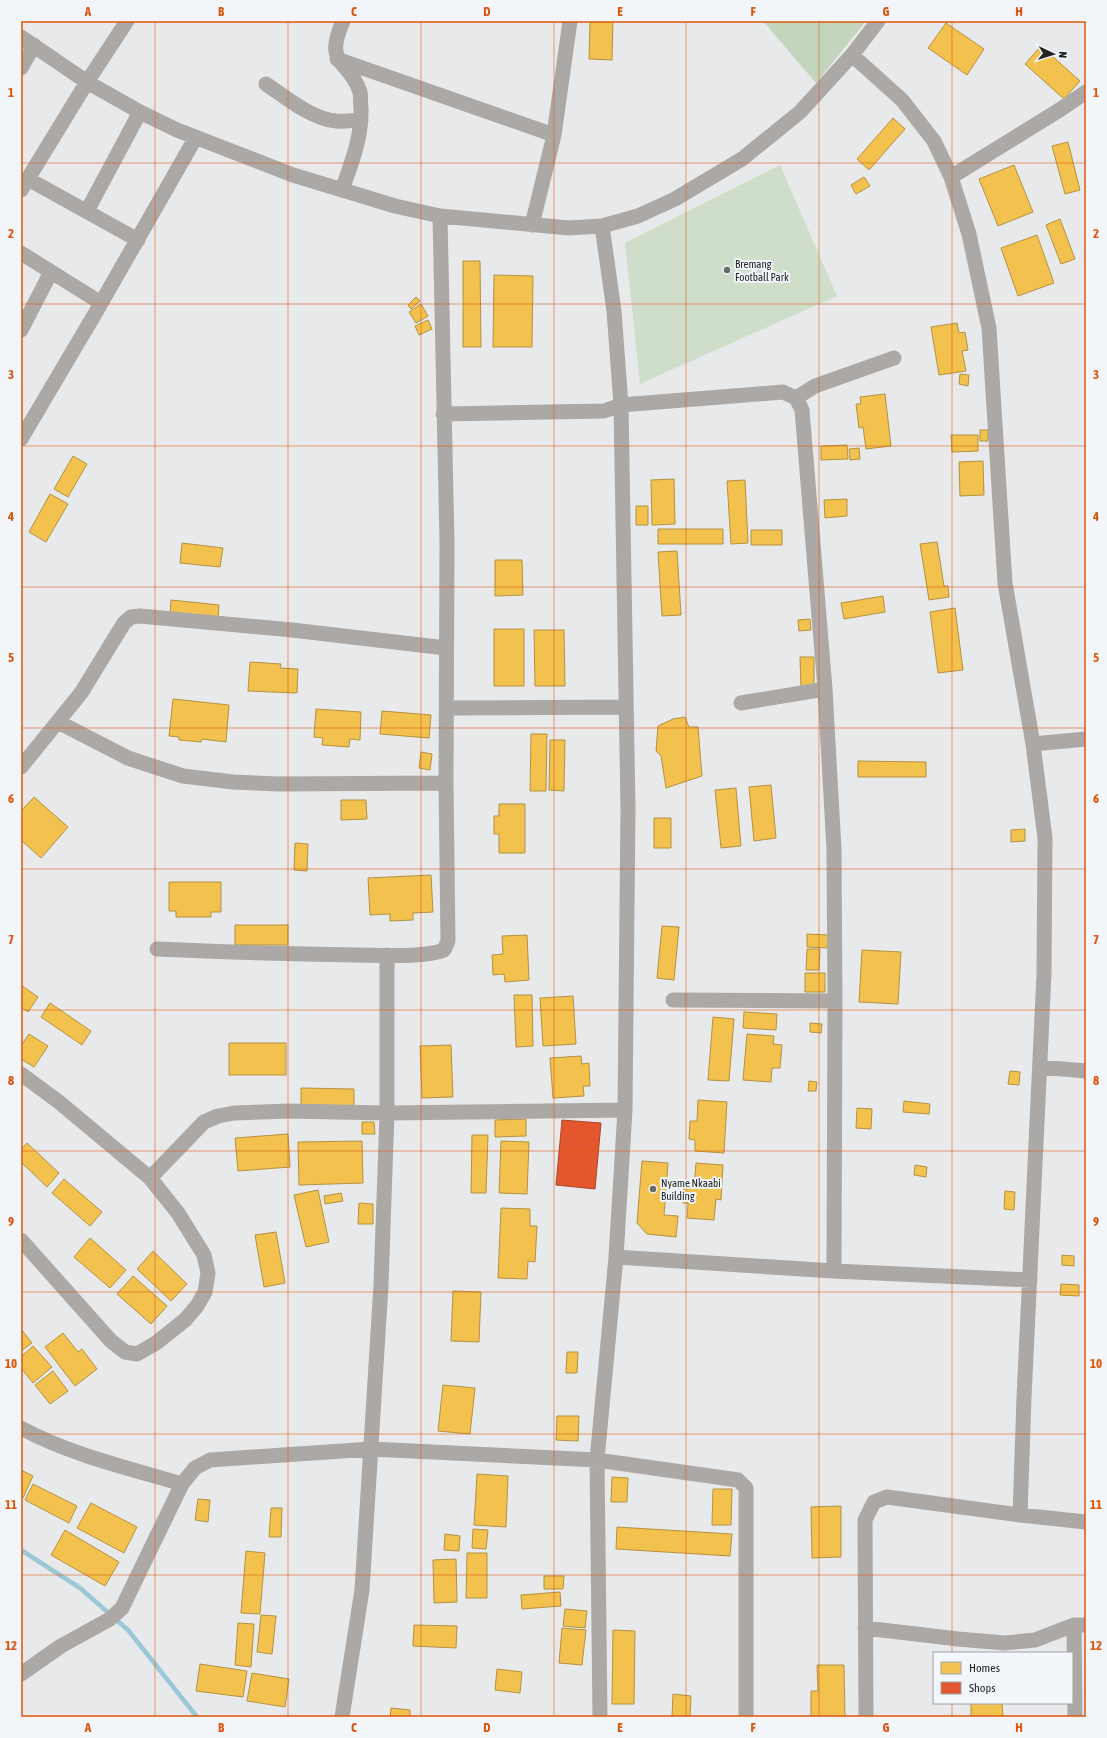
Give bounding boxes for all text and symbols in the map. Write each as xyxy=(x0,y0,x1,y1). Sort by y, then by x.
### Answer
text: A xyxy=(84,4,92,19)
text: B xyxy=(218,4,225,19)
text: C xyxy=(351,4,357,19)
text: D xyxy=(483,4,491,19)
text: E xyxy=(617,4,623,19)
text: F xyxy=(750,4,756,19)
text: G xyxy=(883,4,890,19)
text: H xyxy=(1015,4,1023,19)
north arrow xyxy=(1033,34,1073,74)
text: N xyxy=(1057,51,1069,58)
text: 1 xyxy=(8,85,14,100)
text: 1 xyxy=(1093,85,1099,100)
text: 2 xyxy=(8,226,14,241)
text: 2 xyxy=(1093,226,1099,241)
place label: Bremang Football Park xyxy=(735,258,789,283)
marker: Bremang Football Park xyxy=(722,265,732,275)
text: 3 xyxy=(8,367,14,382)
text: 3 xyxy=(1093,367,1099,382)
text: 4 xyxy=(7,509,14,524)
text: 4 xyxy=(1092,509,1099,524)
text: 5 xyxy=(8,650,14,665)
text: 5 xyxy=(1093,650,1099,665)
text: 6 xyxy=(8,791,14,806)
text: 6 xyxy=(1093,791,1099,806)
text: 7 xyxy=(8,932,14,947)
text: 7 xyxy=(1093,932,1099,947)
text: 8 xyxy=(8,1073,14,1088)
text: 8 xyxy=(1093,1073,1099,1088)
place label: Nyame Nkaabi Building xyxy=(661,1177,721,1202)
marker: Nyame Nkaabi Building xyxy=(648,1184,658,1194)
text: 9 xyxy=(8,1214,14,1229)
text: 9 xyxy=(1093,1214,1099,1229)
text: 10 xyxy=(5,1356,17,1371)
text: 10 xyxy=(1090,1356,1102,1371)
text: 11 xyxy=(5,1497,17,1512)
text: 11 xyxy=(1090,1497,1102,1512)
text: 12 xyxy=(5,1638,17,1653)
text: 12 xyxy=(1090,1638,1102,1653)
legend xyxy=(933,1652,1073,1704)
text: Homes xyxy=(969,1661,1000,1675)
text: Shops xyxy=(969,1681,995,1695)
text: A xyxy=(84,1720,92,1735)
text: B xyxy=(218,1720,225,1735)
text: C xyxy=(351,1720,357,1735)
text: D xyxy=(483,1720,491,1735)
text: E xyxy=(617,1720,623,1735)
text: F xyxy=(750,1720,756,1735)
text: G xyxy=(883,1720,890,1735)
text: H xyxy=(1015,1720,1023,1735)

